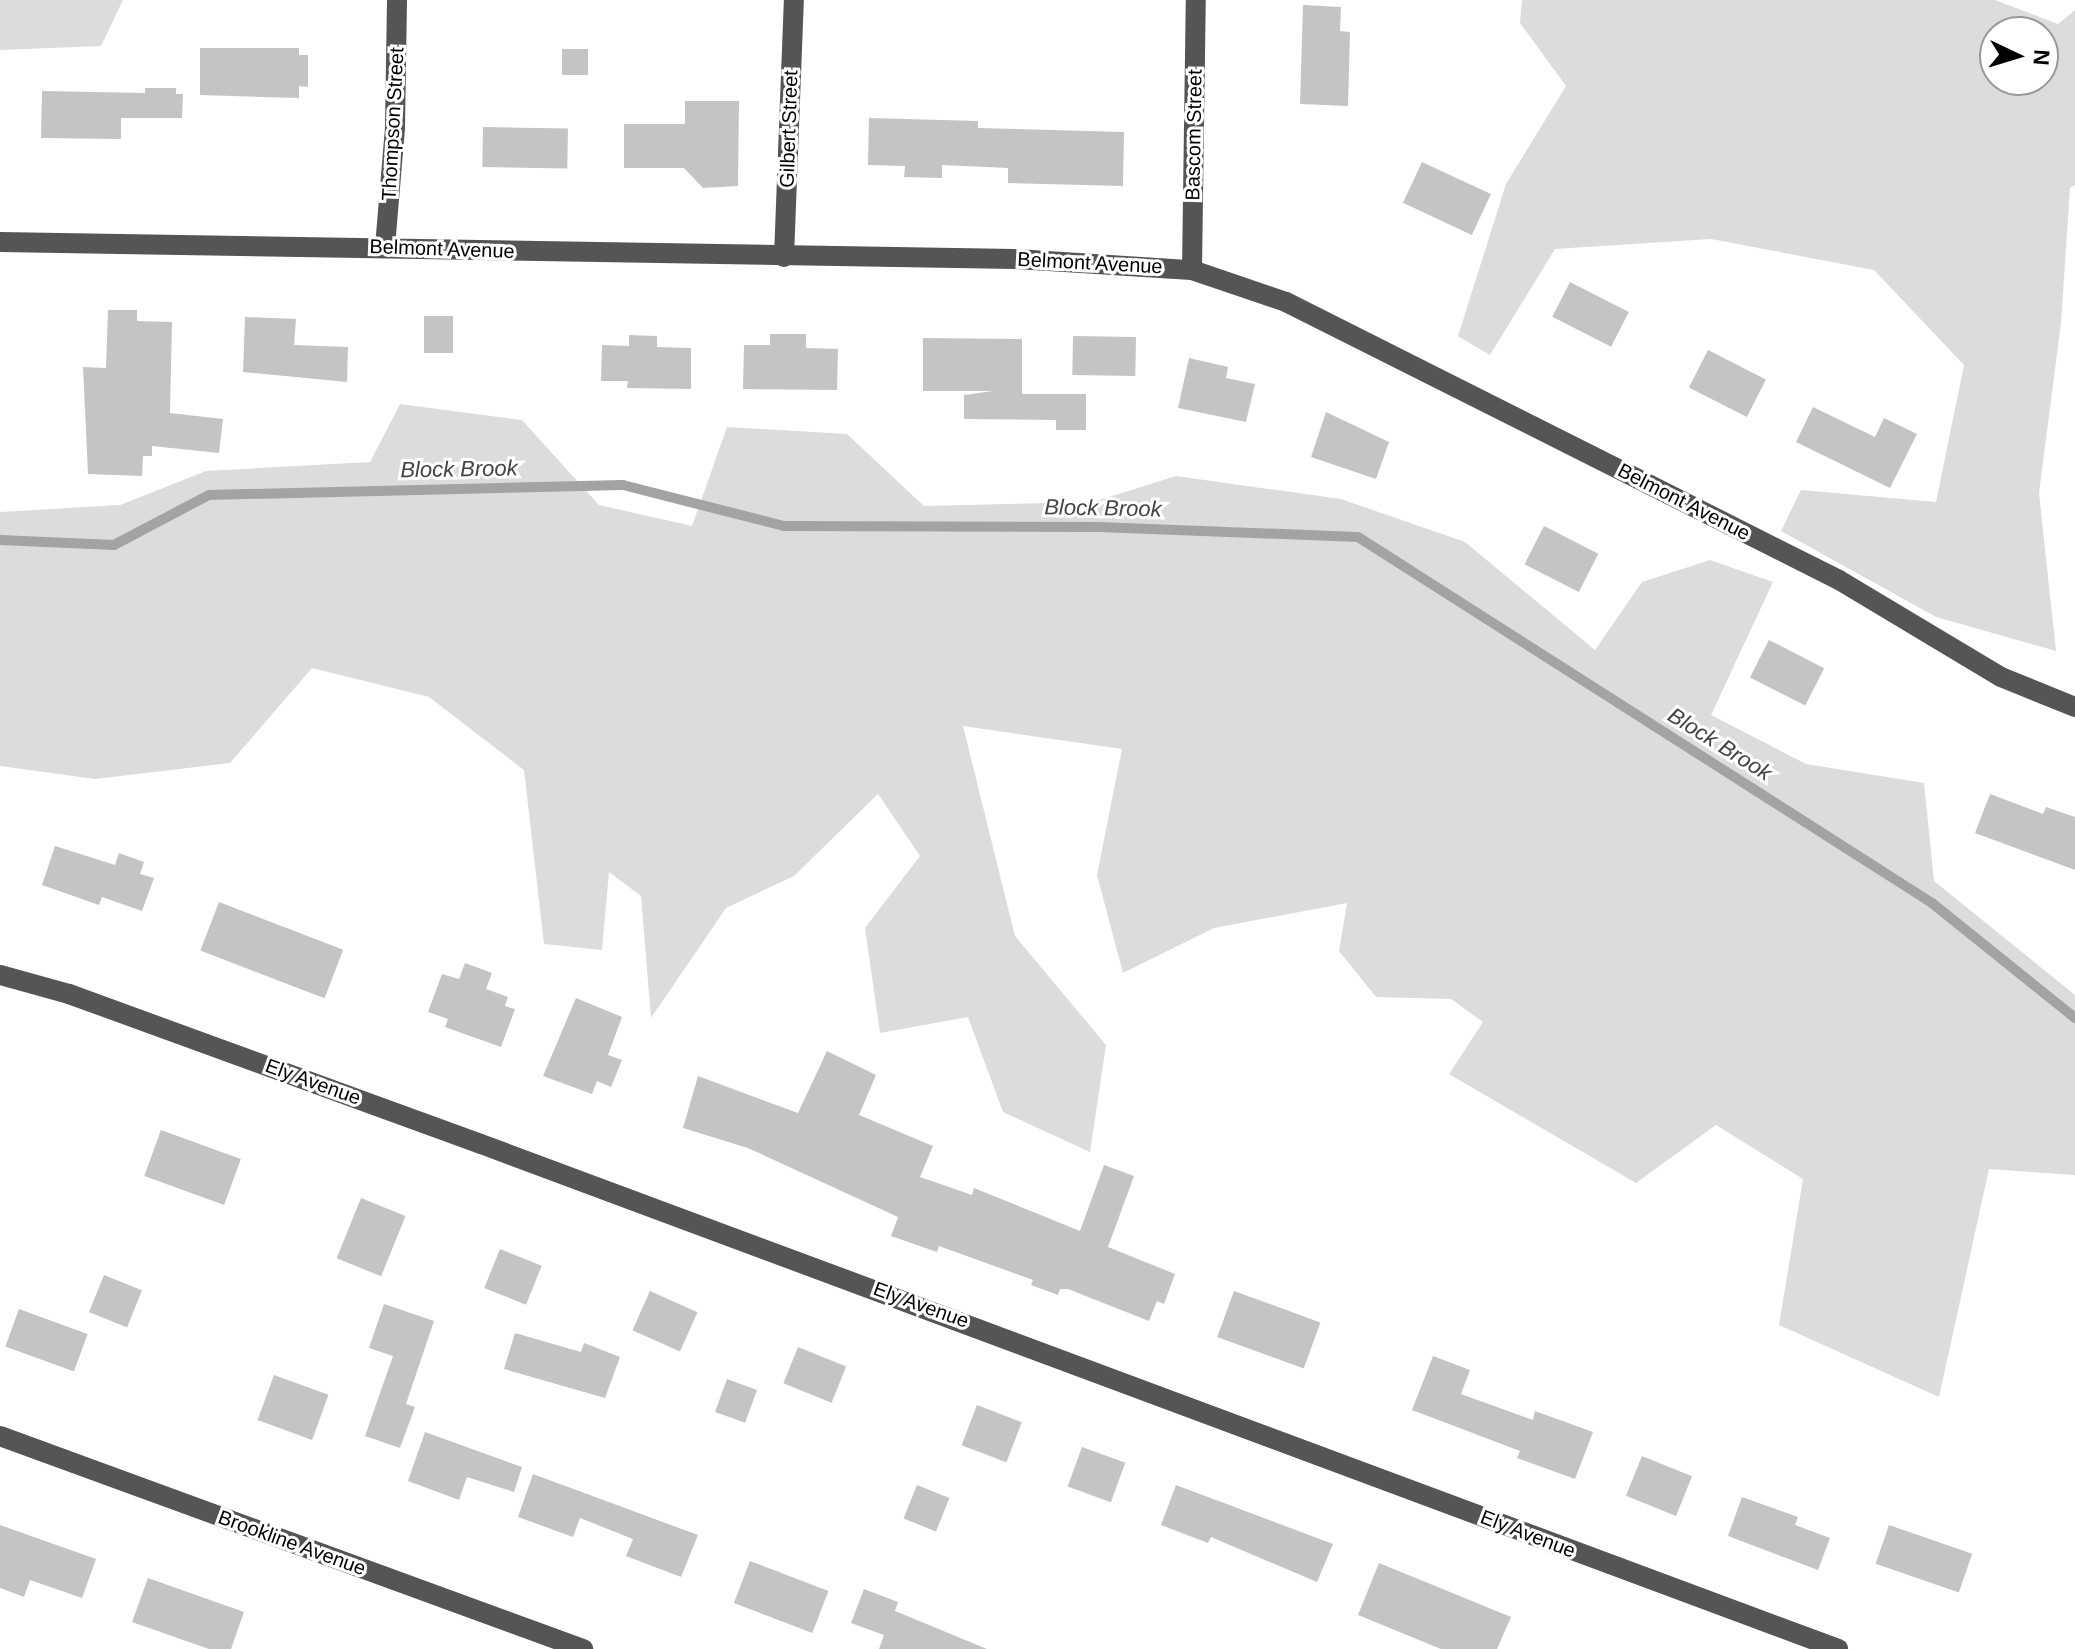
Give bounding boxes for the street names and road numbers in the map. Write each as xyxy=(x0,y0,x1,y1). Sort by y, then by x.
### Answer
street label: Thompson Street xyxy=(377,47,409,201)
street label: Bascom Street xyxy=(1181,69,1207,201)
street label: Gilbert Street xyxy=(775,70,803,188)
street label: Belmont Avenue xyxy=(368,234,516,264)
street label: Belmont Avenue xyxy=(1016,247,1164,279)
street label: Belmont Avenue xyxy=(1613,458,1755,546)
street label: Ely Avenue xyxy=(262,1053,364,1111)
street label: Ely Avenue xyxy=(870,1276,972,1334)
street label: Brookline Avenue xyxy=(214,1505,370,1581)
street label: Ely Avenue xyxy=(1477,1505,1579,1563)

